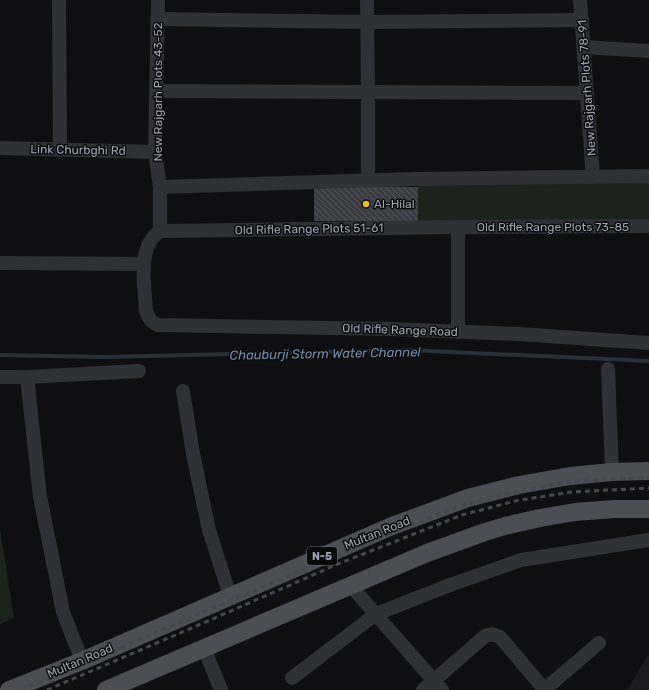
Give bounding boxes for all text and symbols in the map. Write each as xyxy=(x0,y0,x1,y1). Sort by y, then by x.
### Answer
street label: New Rajgarh Plots 78-91 xyxy=(575,20,599,156)
street label: New Rajgarh Plots 43-52 xyxy=(151,22,165,162)
street label: Link Churbghi Rd xyxy=(30,142,126,158)
place label: Al-Hilal xyxy=(374,197,415,211)
marker: Al-Hilal xyxy=(361,199,371,209)
street label: Old Rifle Range Plots 73-85 xyxy=(477,220,629,234)
street label: Old Rifle Range Plots 51-61 xyxy=(235,221,383,237)
street label: Old Rifle Range Road xyxy=(342,321,458,339)
water label: Chauburji Storm Water Channel xyxy=(229,344,421,363)
street label: Multan Road xyxy=(342,513,412,553)
road number: N-5 xyxy=(307,547,337,565)
street label: Multan Road xyxy=(45,641,115,681)

